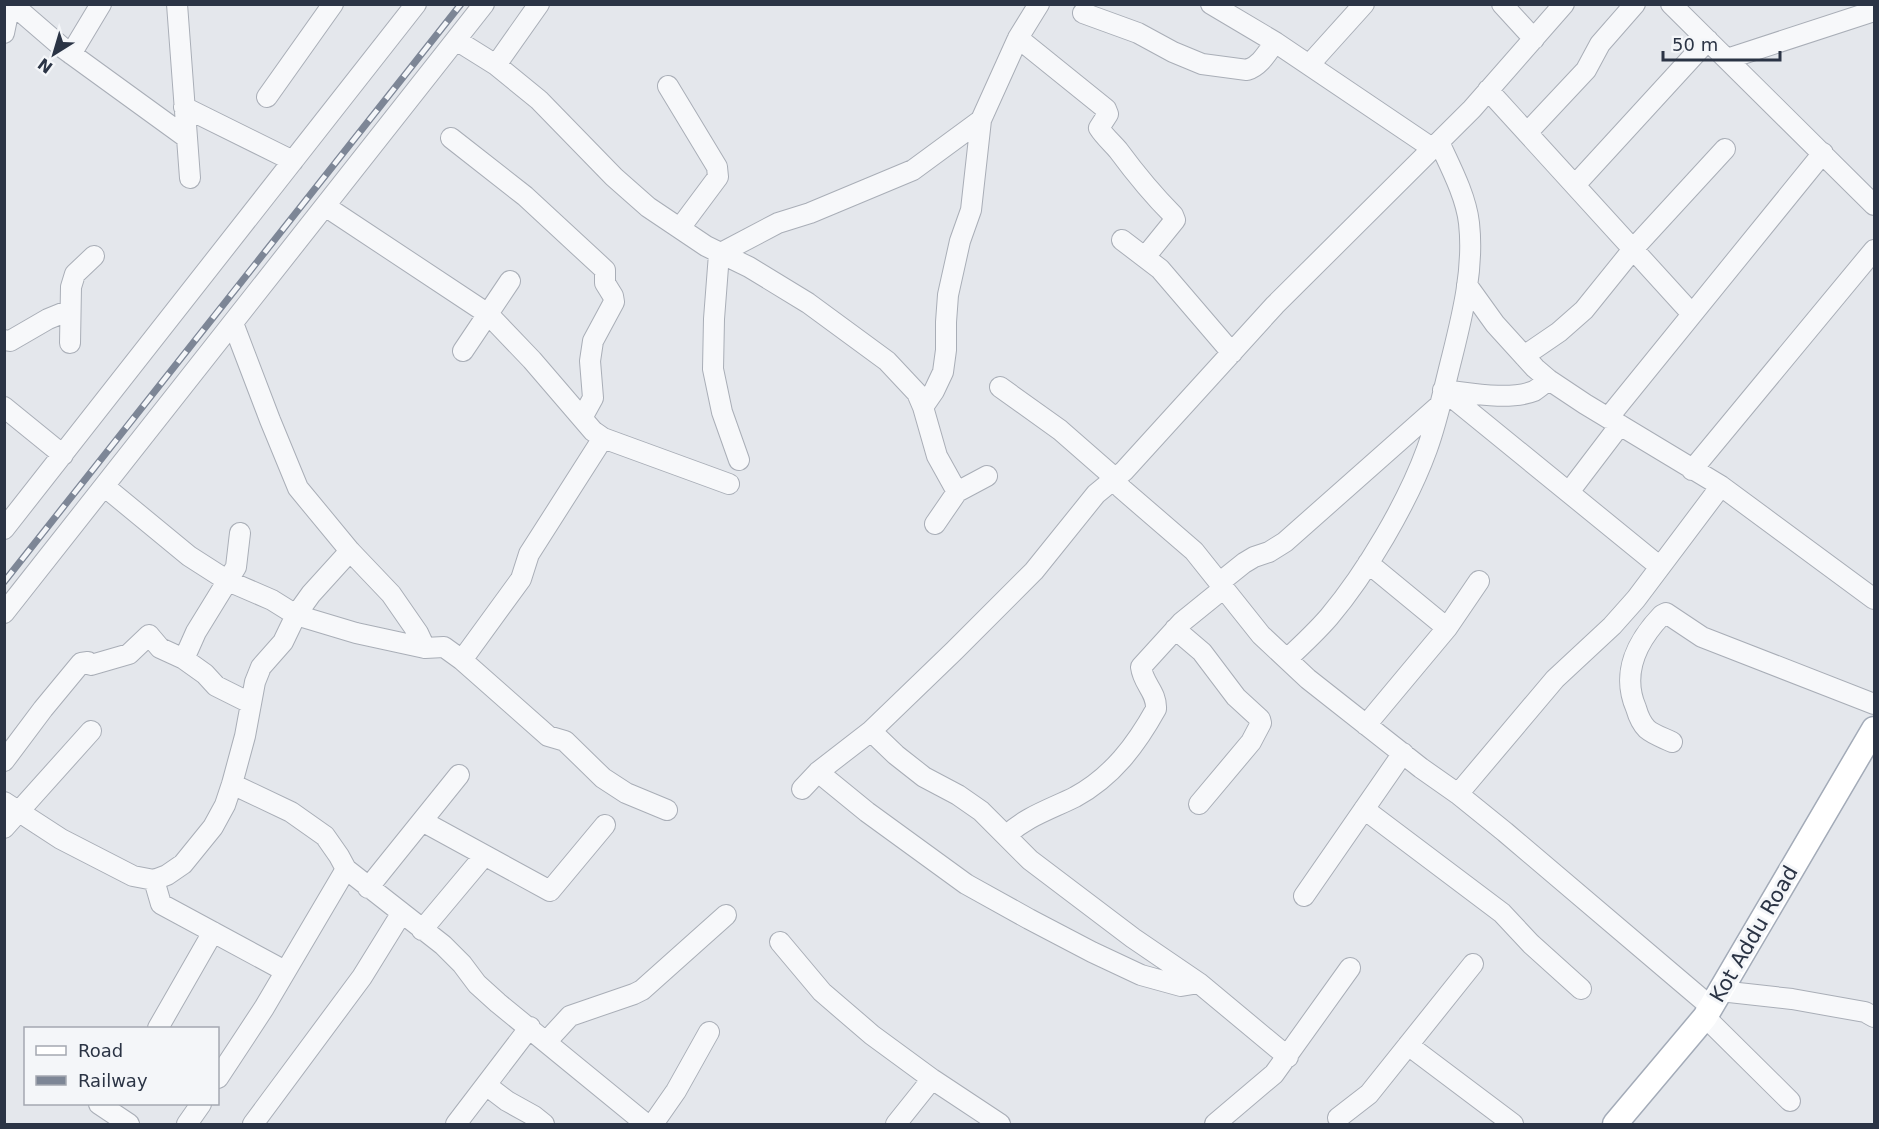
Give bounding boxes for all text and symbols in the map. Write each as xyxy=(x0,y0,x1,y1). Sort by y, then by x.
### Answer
north arrow xyxy=(24,24,84,84)
scale bar xyxy=(1663,24,1780,62)
text: 50 m xyxy=(1672,34,1718,55)
text: N xyxy=(34,54,56,77)
street label: Kot Addu Road xyxy=(1705,861,1803,1007)
legend xyxy=(24,1027,219,1105)
text: Road xyxy=(78,1040,123,1061)
text: Railway xyxy=(78,1070,148,1091)

